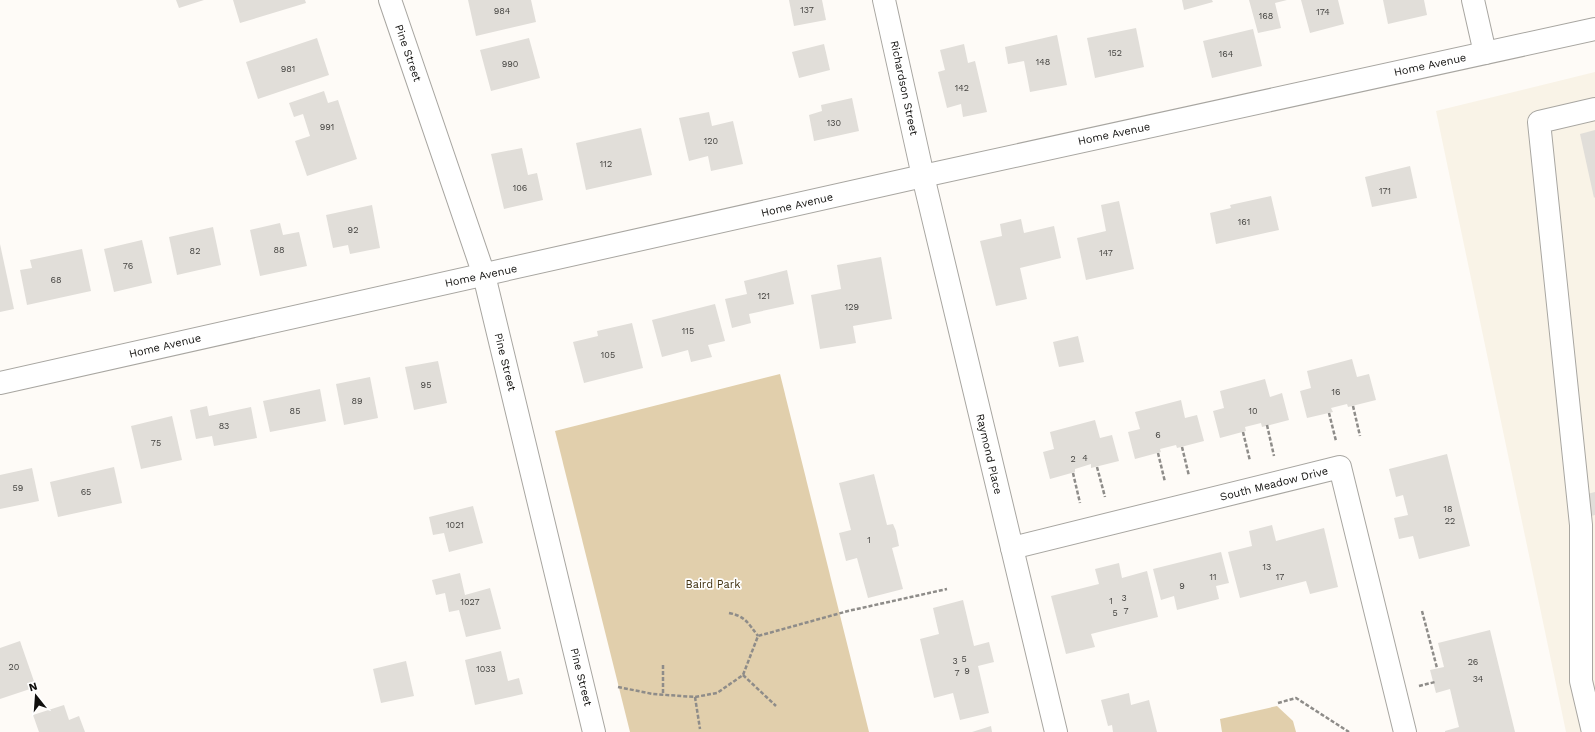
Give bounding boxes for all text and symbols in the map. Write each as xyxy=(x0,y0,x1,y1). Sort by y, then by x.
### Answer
house number: 137 xyxy=(800,5,814,15)
house number: 984 xyxy=(494,6,511,16)
house number: 174 xyxy=(1316,7,1330,17)
house number: 168 xyxy=(1259,11,1273,21)
street label: Pine Street xyxy=(392,23,424,84)
street label: Richardson Street xyxy=(888,39,920,137)
house number: 152 xyxy=(1108,48,1122,58)
house number: 164 xyxy=(1219,49,1234,59)
street label: Home Avenue xyxy=(1393,51,1467,79)
house number: 148 xyxy=(1036,57,1050,67)
house number: 990 xyxy=(502,59,519,69)
house number: 981 xyxy=(281,64,295,74)
house number: 142 xyxy=(955,83,969,93)
house number: 130 xyxy=(827,118,842,128)
street label: Home Avenue xyxy=(1077,120,1151,148)
house number: 991 xyxy=(320,122,334,132)
house number: 120 xyxy=(704,136,719,146)
house number: 112 xyxy=(600,159,612,169)
house number: 106 xyxy=(513,183,527,193)
house number: 171 xyxy=(1379,186,1391,196)
street label: Home Avenue xyxy=(760,190,834,220)
house number: 161 xyxy=(1238,217,1250,227)
house number: 92 xyxy=(348,225,358,235)
house number: 88 xyxy=(273,245,285,255)
house number: 82 xyxy=(190,246,200,256)
house number: 147 xyxy=(1099,248,1113,258)
house number: 76 xyxy=(123,261,133,271)
street label: Home Avenue xyxy=(444,262,518,290)
house number: 68 xyxy=(50,275,62,285)
house number: 121 xyxy=(758,291,770,301)
house number: 129 xyxy=(845,302,859,312)
house number: 115 xyxy=(682,326,694,336)
street label: Home Avenue xyxy=(128,331,202,361)
street label: Pine Street xyxy=(491,331,519,393)
house number: 105 xyxy=(601,350,615,360)
house number: 95 xyxy=(421,380,431,390)
house number: 16 xyxy=(1332,387,1340,397)
house number: 89 xyxy=(351,396,363,406)
house number: 85 xyxy=(290,406,300,416)
house number: 10 xyxy=(1248,406,1258,416)
street label: Raymond Place xyxy=(973,412,1005,496)
house number: 83 xyxy=(219,421,229,431)
house number: 6 xyxy=(1155,430,1161,440)
house number: 75 xyxy=(151,438,161,448)
house number: 4 xyxy=(1082,453,1088,463)
house number: 2 xyxy=(1070,454,1076,464)
street label: South Meadow Drive xyxy=(1219,464,1329,504)
house number: 59 xyxy=(13,483,23,493)
house number: 65 xyxy=(81,487,91,497)
house number: 18 xyxy=(1443,504,1453,514)
house number: 22 xyxy=(1445,516,1455,526)
house number: 1021 xyxy=(446,520,464,530)
house number: 1 xyxy=(867,535,871,545)
house number: 13 xyxy=(1263,562,1271,572)
house number: 11 xyxy=(1209,572,1217,582)
house number: 17 xyxy=(1276,572,1284,582)
park label: Baird Park xyxy=(686,578,740,591)
house number: 9 xyxy=(1179,581,1185,591)
house number: 3 xyxy=(1121,593,1127,603)
house number: 1 xyxy=(1109,596,1113,606)
house number: 1027 xyxy=(460,597,480,607)
house number: 7 xyxy=(1123,606,1129,616)
house number: 5 xyxy=(1112,608,1118,618)
street label: Pine Street xyxy=(567,646,595,708)
house number: 5 xyxy=(961,654,967,664)
house number: 3 xyxy=(952,656,958,666)
house number: 26 xyxy=(1468,657,1478,667)
house number: 20 xyxy=(9,662,20,672)
house number: 1033 xyxy=(476,664,496,674)
house number: 9 xyxy=(964,666,970,676)
house number: 7 xyxy=(954,668,960,678)
house number: 34 xyxy=(1473,674,1484,684)
north arrow xyxy=(16,676,56,716)
text: N xyxy=(27,680,39,694)

